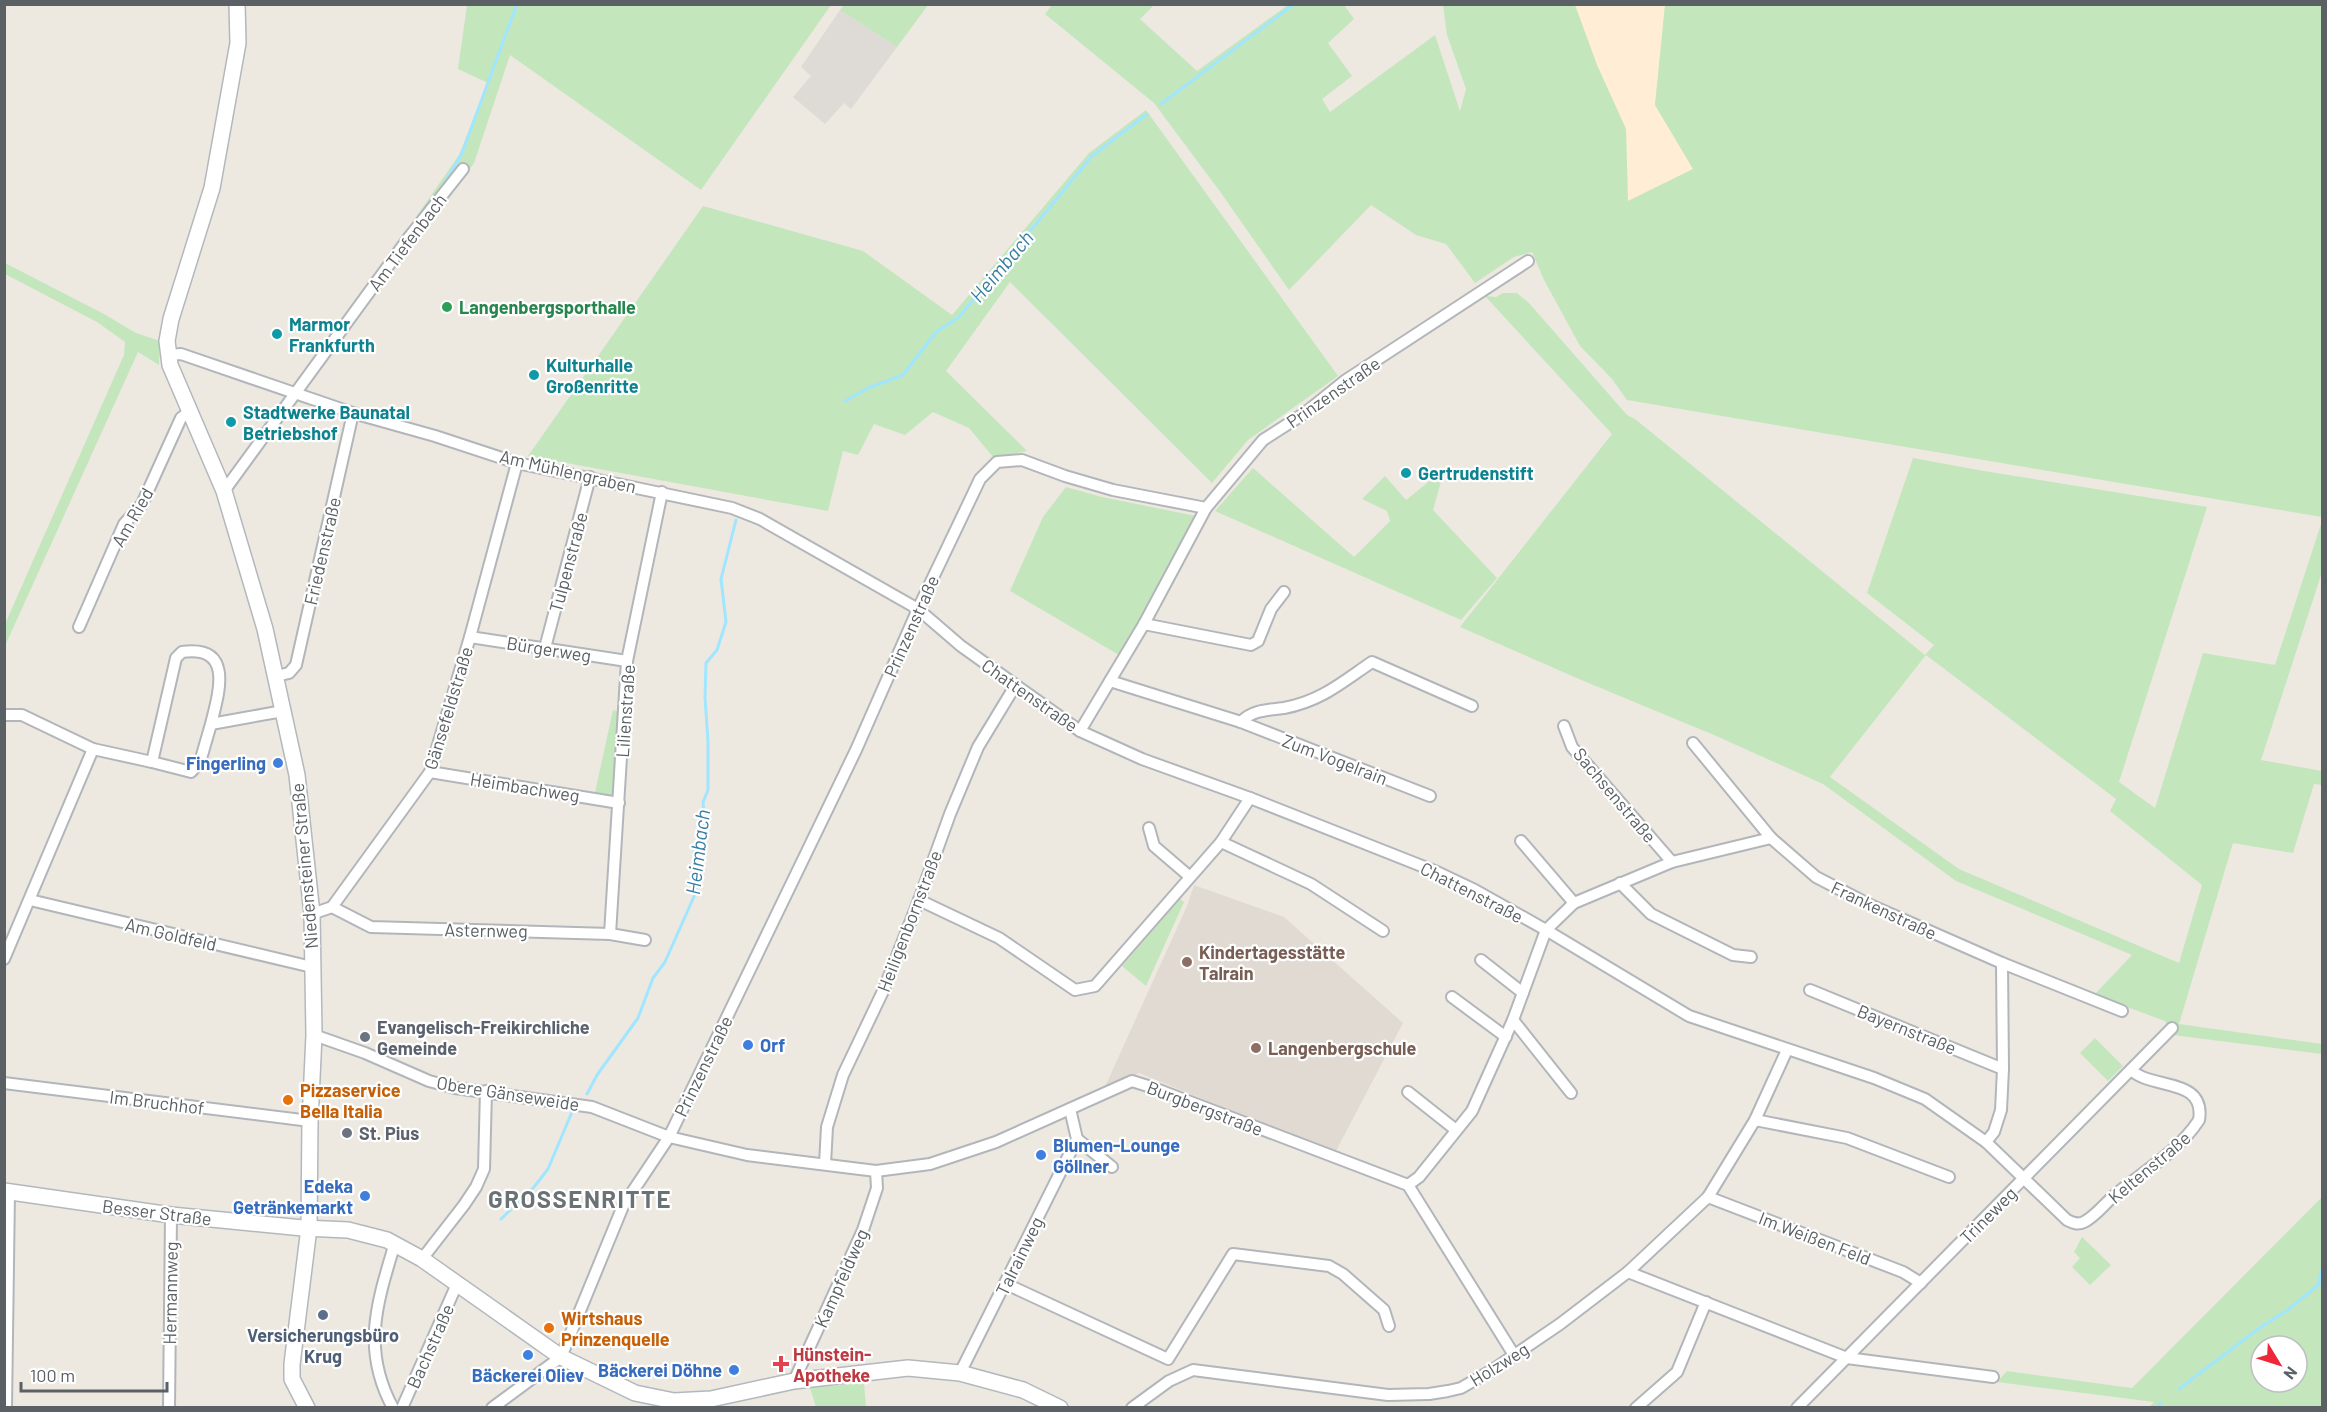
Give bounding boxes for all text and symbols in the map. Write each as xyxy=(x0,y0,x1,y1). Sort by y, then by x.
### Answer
street label: Am Tiefenbach xyxy=(363,189,451,295)
water label: Heimbach xyxy=(964,225,1038,307)
place label: Langenbergsporthalle xyxy=(459,296,636,318)
marker: Langenbergsporthalle xyxy=(440,300,454,314)
place label: Marmor Frankfurth xyxy=(289,313,375,356)
marker: Marmor Frankfurth xyxy=(270,327,284,341)
street label: Prinzenstraße xyxy=(1282,352,1384,432)
place label: Kulturhalle Großenritte xyxy=(546,354,639,397)
marker: Kulturhalle Großenritte xyxy=(527,368,541,382)
place label: Stadtwerke Baunatal Betriebshof xyxy=(243,401,410,444)
marker: Stadtwerke Baunatal Betriebshof xyxy=(224,415,238,429)
street label: Am Mühlengraben xyxy=(498,445,638,497)
place label: Gertrudenstift xyxy=(1418,462,1534,484)
marker: Gertrudenstift xyxy=(1399,466,1413,480)
street label: Am Ried xyxy=(106,484,158,550)
street label: Friedenstraße xyxy=(299,495,345,607)
street label: Tulpenstraße xyxy=(544,509,592,615)
street label: Prinzenstraße xyxy=(879,572,943,680)
street label: Bürgerweg xyxy=(505,631,593,667)
street label: Gänsefeldstraße xyxy=(419,644,477,772)
street label: Chattenstraße xyxy=(978,654,1082,736)
street label: Lilienstraße xyxy=(611,664,639,758)
street label: Zum Vogelrain xyxy=(1279,729,1391,789)
street label: Sachsenstraße xyxy=(1569,743,1661,847)
place label: Fingerling xyxy=(186,752,266,774)
marker: Fingerling xyxy=(271,756,285,770)
street label: Heimbachweg xyxy=(469,767,581,807)
street label: Niedensteiner Straße xyxy=(286,782,322,950)
water label: Heimbach xyxy=(680,808,714,896)
street label: Heiligenbornstraße xyxy=(872,847,946,995)
street label: Chattenstraße xyxy=(1417,857,1527,927)
street label: Frankenstraße xyxy=(1828,876,1940,944)
street label: Am Goldfeld xyxy=(123,913,219,955)
street label: Asternweg xyxy=(444,918,528,942)
place label: Kindertagesstätte Talrain xyxy=(1199,941,1346,984)
marker: Kindertagesstätte Talrain xyxy=(1180,955,1194,969)
street label: Bayernstraße xyxy=(1854,999,1960,1059)
street label: Prinzenstraße xyxy=(669,1012,737,1120)
place label: Evangelisch-Freikirchliche Gemeinde xyxy=(377,1016,590,1059)
marker: Evangelisch-Freikirchliche Gemeinde xyxy=(358,1030,372,1044)
place label: Orf xyxy=(760,1034,785,1056)
place label: Langenbergschule xyxy=(1268,1037,1416,1059)
marker: Orf xyxy=(741,1038,755,1052)
marker: Langenbergschule xyxy=(1249,1041,1263,1055)
street label: Obere Gänseweide xyxy=(435,1071,581,1115)
street label: Burgbergstraße xyxy=(1144,1076,1266,1140)
place label: Pizzaservice Bella Italia xyxy=(300,1079,401,1122)
street label: Im Bruchhof xyxy=(108,1085,206,1119)
marker: Pizzaservice Bella Italia xyxy=(281,1093,295,1107)
place label: St. Pius xyxy=(359,1122,419,1144)
marker: St. Pius xyxy=(340,1126,354,1140)
street label: Keltenstraße xyxy=(2103,1126,2195,1208)
place label: Blumen-Lounge Göllner xyxy=(1053,1134,1180,1177)
marker: Blumen-Lounge Göllner xyxy=(1034,1148,1048,1162)
place label: Edeka Getränkemarkt xyxy=(233,1175,353,1218)
street label: Trineweg xyxy=(1955,1182,2021,1248)
district label: GROSSENRITTE xyxy=(488,1184,672,1213)
marker: Edeka Getränkemarkt xyxy=(358,1189,372,1203)
street label: Besser Straße xyxy=(101,1194,213,1230)
street label: Im Weißen Feld xyxy=(1756,1207,1874,1269)
street label: Talrainweg xyxy=(990,1213,1048,1299)
street label: Kampfeldweg xyxy=(809,1225,873,1331)
street label: Hermannweg xyxy=(158,1241,182,1345)
street label: Bachstraße xyxy=(402,1300,458,1392)
place label: Wirtshaus Prinzenquelle xyxy=(561,1307,670,1350)
marker: Versicherungsbüro Krug xyxy=(316,1308,330,1322)
marker: Wirtshaus Prinzenquelle xyxy=(542,1321,556,1335)
place label: Versicherungsbüro Krug xyxy=(247,1324,399,1367)
north arrow xyxy=(2249,1334,2309,1394)
street label: Holzweg xyxy=(1465,1337,1533,1391)
place label: Hünstein- Apotheke xyxy=(793,1343,871,1386)
marker: Bäckerei Oliev xyxy=(521,1348,535,1362)
scale bar xyxy=(21,1355,166,1393)
marker: Hünstein- Apotheke xyxy=(774,1357,788,1371)
place label: Bäckerei Döhne xyxy=(598,1359,722,1381)
marker: Bäckerei Döhne xyxy=(727,1363,741,1377)
text: 100 m xyxy=(30,1364,75,1386)
place label: Bäckerei Oliev xyxy=(472,1364,584,1386)
text: N xyxy=(2280,1364,2302,1384)

